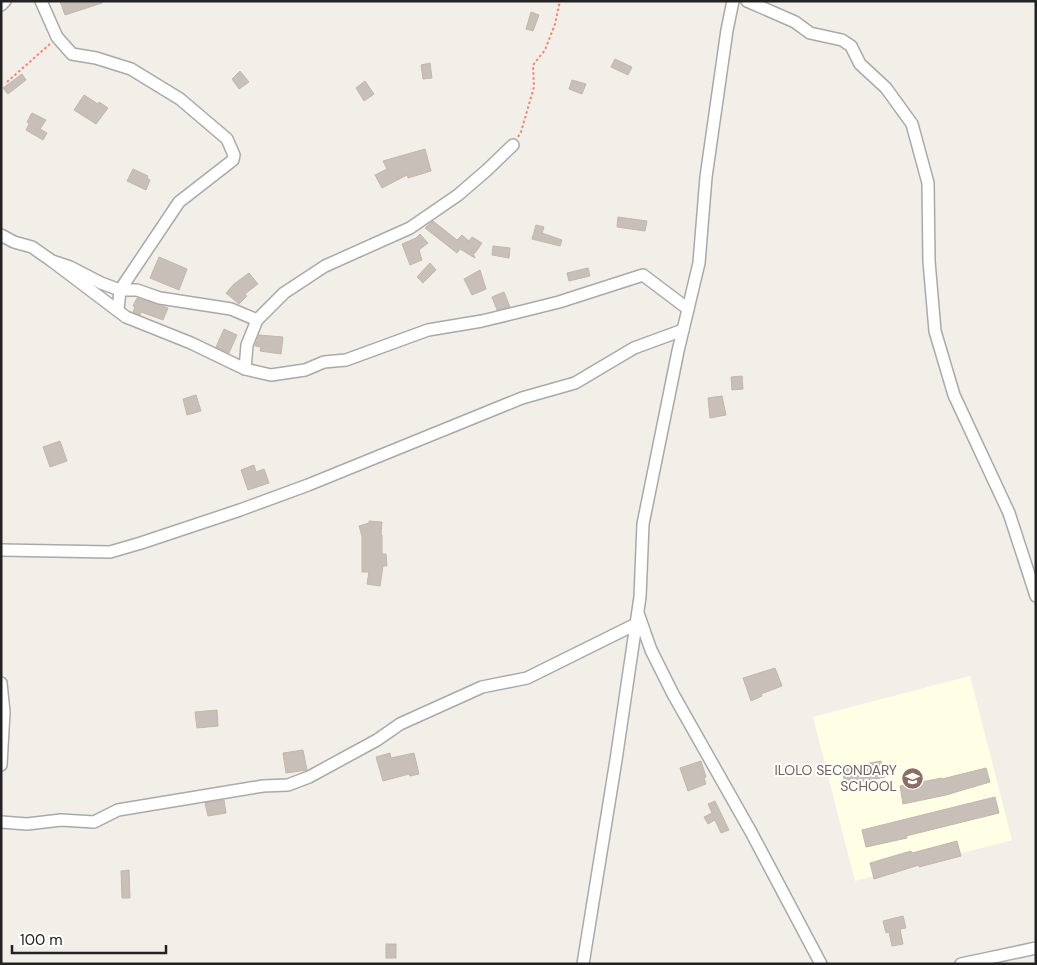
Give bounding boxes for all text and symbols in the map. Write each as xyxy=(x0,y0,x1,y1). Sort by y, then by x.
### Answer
place label: ILOLO SECONDARY SCHOOL xyxy=(775,761,897,795)
school or university icon: ILOLO SECONDARY SCHOOL xyxy=(901,766,925,790)
scale bar xyxy=(12,922,166,954)
text: 100 m xyxy=(20,930,63,950)

